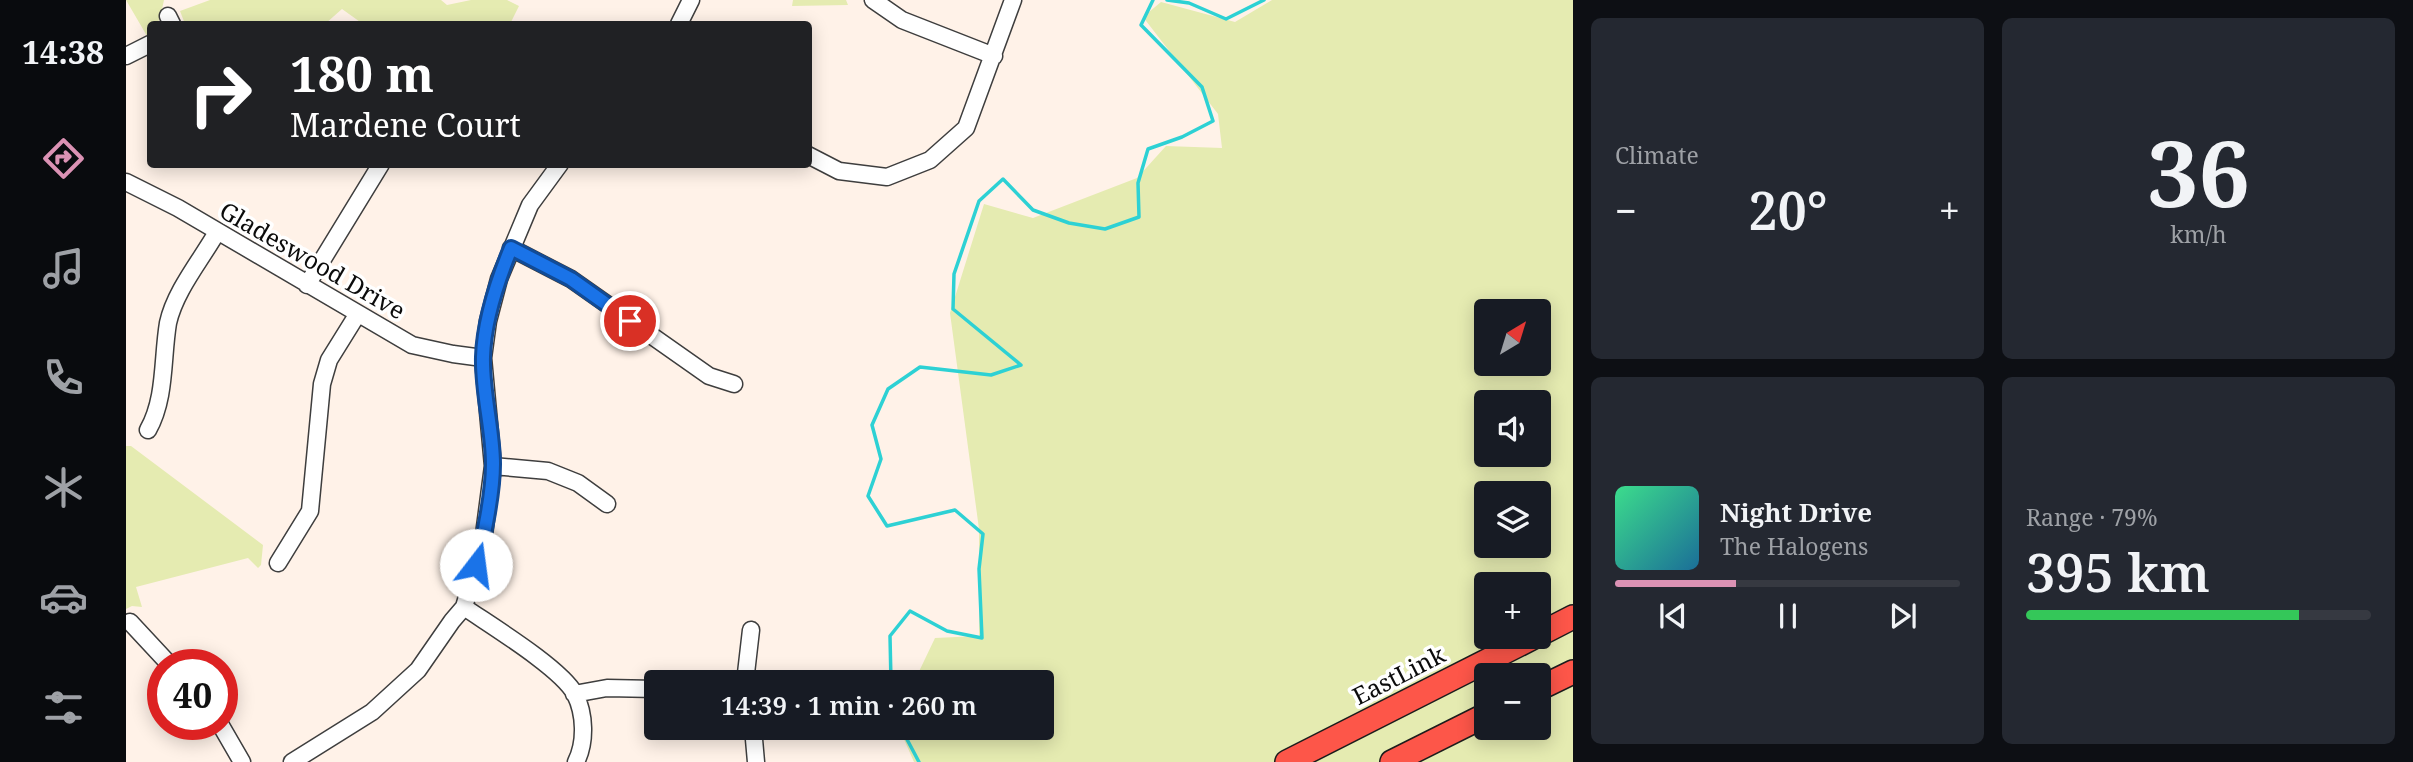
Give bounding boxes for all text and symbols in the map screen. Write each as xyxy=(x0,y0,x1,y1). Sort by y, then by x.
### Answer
text: 14:38 xyxy=(22,30,104,73)
text: 180 m xyxy=(290,40,434,106)
icon: right xyxy=(175,49,266,140)
text: Mardene Court xyxy=(290,103,521,146)
text: 36 xyxy=(2147,110,2250,234)
icon: directions xyxy=(39,134,88,183)
text: Climate xyxy=(1615,139,1699,171)
text: 20° xyxy=(1748,174,1828,245)
text: − xyxy=(1615,184,1637,236)
text: + xyxy=(1939,184,1960,236)
street label: Gladeswood Drive xyxy=(214,193,412,326)
text: km/h xyxy=(2170,218,2227,250)
icon: music xyxy=(39,244,88,293)
pin xyxy=(600,291,660,351)
north arrow xyxy=(1474,299,1550,376)
map controls xyxy=(1474,299,1551,740)
icon: arrive xyxy=(611,302,649,340)
icon: phone xyxy=(39,353,88,402)
button: sound xyxy=(1474,390,1551,467)
icon: climate xyxy=(39,463,88,512)
button: layers xyxy=(1474,481,1551,558)
text: Night Drive xyxy=(1720,494,1872,530)
text: Range · 79% xyxy=(2026,501,2158,533)
position arrow xyxy=(439,528,513,602)
text: The Halogens xyxy=(1720,530,1868,562)
text: 395 km xyxy=(2026,536,2210,607)
button: + xyxy=(1474,572,1551,649)
icon: car xyxy=(39,573,88,622)
icon: previous xyxy=(1654,597,1692,635)
icon: pause xyxy=(1769,597,1807,635)
icon: next xyxy=(1884,597,1922,635)
street label: EastLink xyxy=(1346,637,1451,712)
speed limit sign: 40 xyxy=(147,649,238,740)
button: − xyxy=(1474,663,1551,740)
icon: filters xyxy=(39,683,88,732)
text: 14:39 · 1 min · 260 m xyxy=(721,687,977,723)

